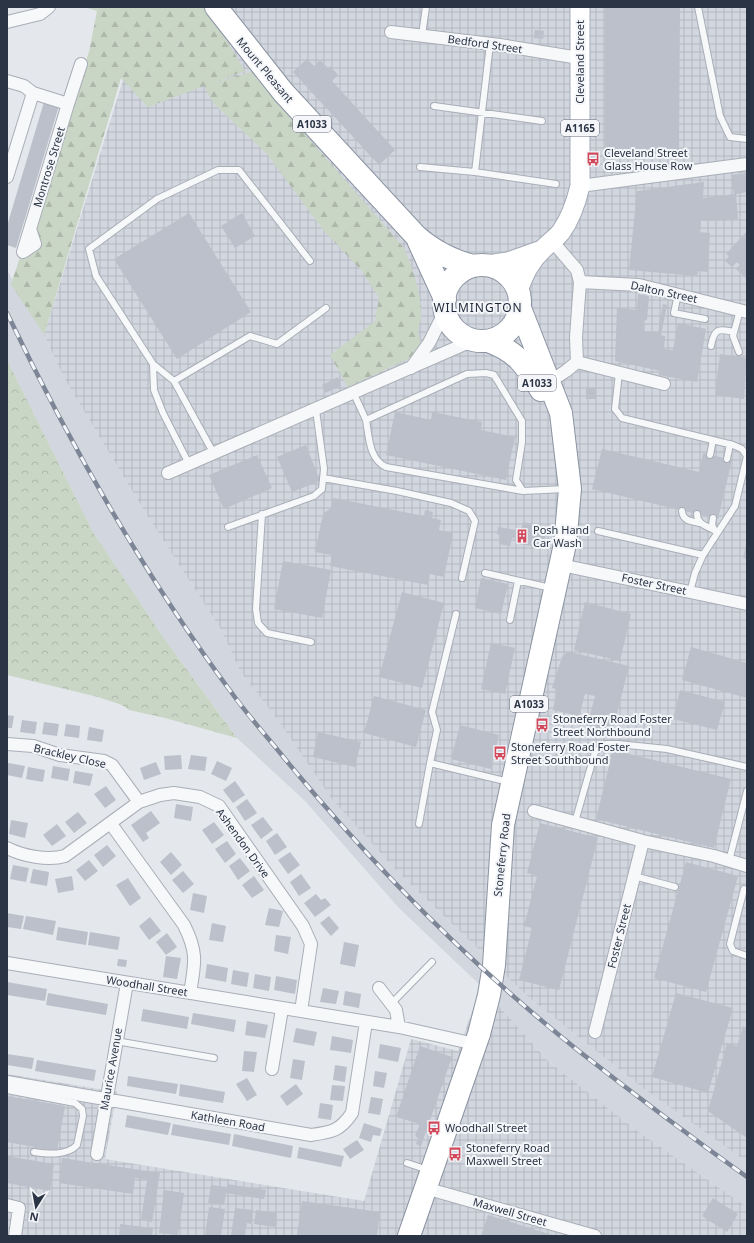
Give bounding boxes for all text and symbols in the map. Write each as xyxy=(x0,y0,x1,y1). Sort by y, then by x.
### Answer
street label: Cleveland Street xyxy=(572,20,587,104)
street label: Bedford Street xyxy=(447,31,523,56)
street label: Mount Pleasant xyxy=(234,34,297,106)
road number: A1033 xyxy=(293,116,331,132)
road number: A1165 xyxy=(561,120,599,136)
street label: Montrose Street xyxy=(29,125,68,209)
place label: Cleveland Street Glass House Row xyxy=(604,145,693,173)
bus stop icon: Cleveland Street Glass House Row xyxy=(585,151,601,167)
street label: Dalton Street xyxy=(629,277,699,306)
district label: WILMINGTON xyxy=(433,299,523,316)
road number: A1033 xyxy=(518,375,556,391)
place label: Posh Hand Car Wash xyxy=(533,522,589,550)
building icon: Posh Hand Car Wash xyxy=(514,528,530,544)
street label: Foster Street xyxy=(620,569,688,598)
road number: A1033 xyxy=(510,696,548,712)
place label: Stoneferry Road Foster Street Northbound xyxy=(553,711,672,739)
bus stop icon: Stoneferry Road Foster Street Northbound xyxy=(534,717,550,733)
place label: Stoneferry Road Foster Street Southbound xyxy=(511,739,630,767)
street label: Brackley Close xyxy=(32,740,108,771)
bus stop icon: Stoneferry Road Foster Street Southbound xyxy=(492,745,508,761)
street label: Ashendon Drive xyxy=(213,805,274,880)
street label: Stoneferry Road xyxy=(490,813,513,897)
street label: Foster Street xyxy=(603,902,634,970)
street label: Woodhall Street xyxy=(105,972,189,999)
street label: Maurice Avenue xyxy=(96,1027,125,1111)
street label: Kathleen Road xyxy=(190,1107,266,1134)
bus stop icon: Woodhall Street xyxy=(426,1120,442,1136)
place label: Woodhall Street xyxy=(445,1120,527,1135)
place label: Stoneferry Road Maxwell Street xyxy=(466,1140,550,1168)
bus stop icon: Stoneferry Road Maxwell Street xyxy=(447,1146,463,1162)
north arrow xyxy=(16,1187,56,1227)
street label: Maxwell Street xyxy=(472,1194,549,1229)
text: N xyxy=(28,1209,40,1226)

